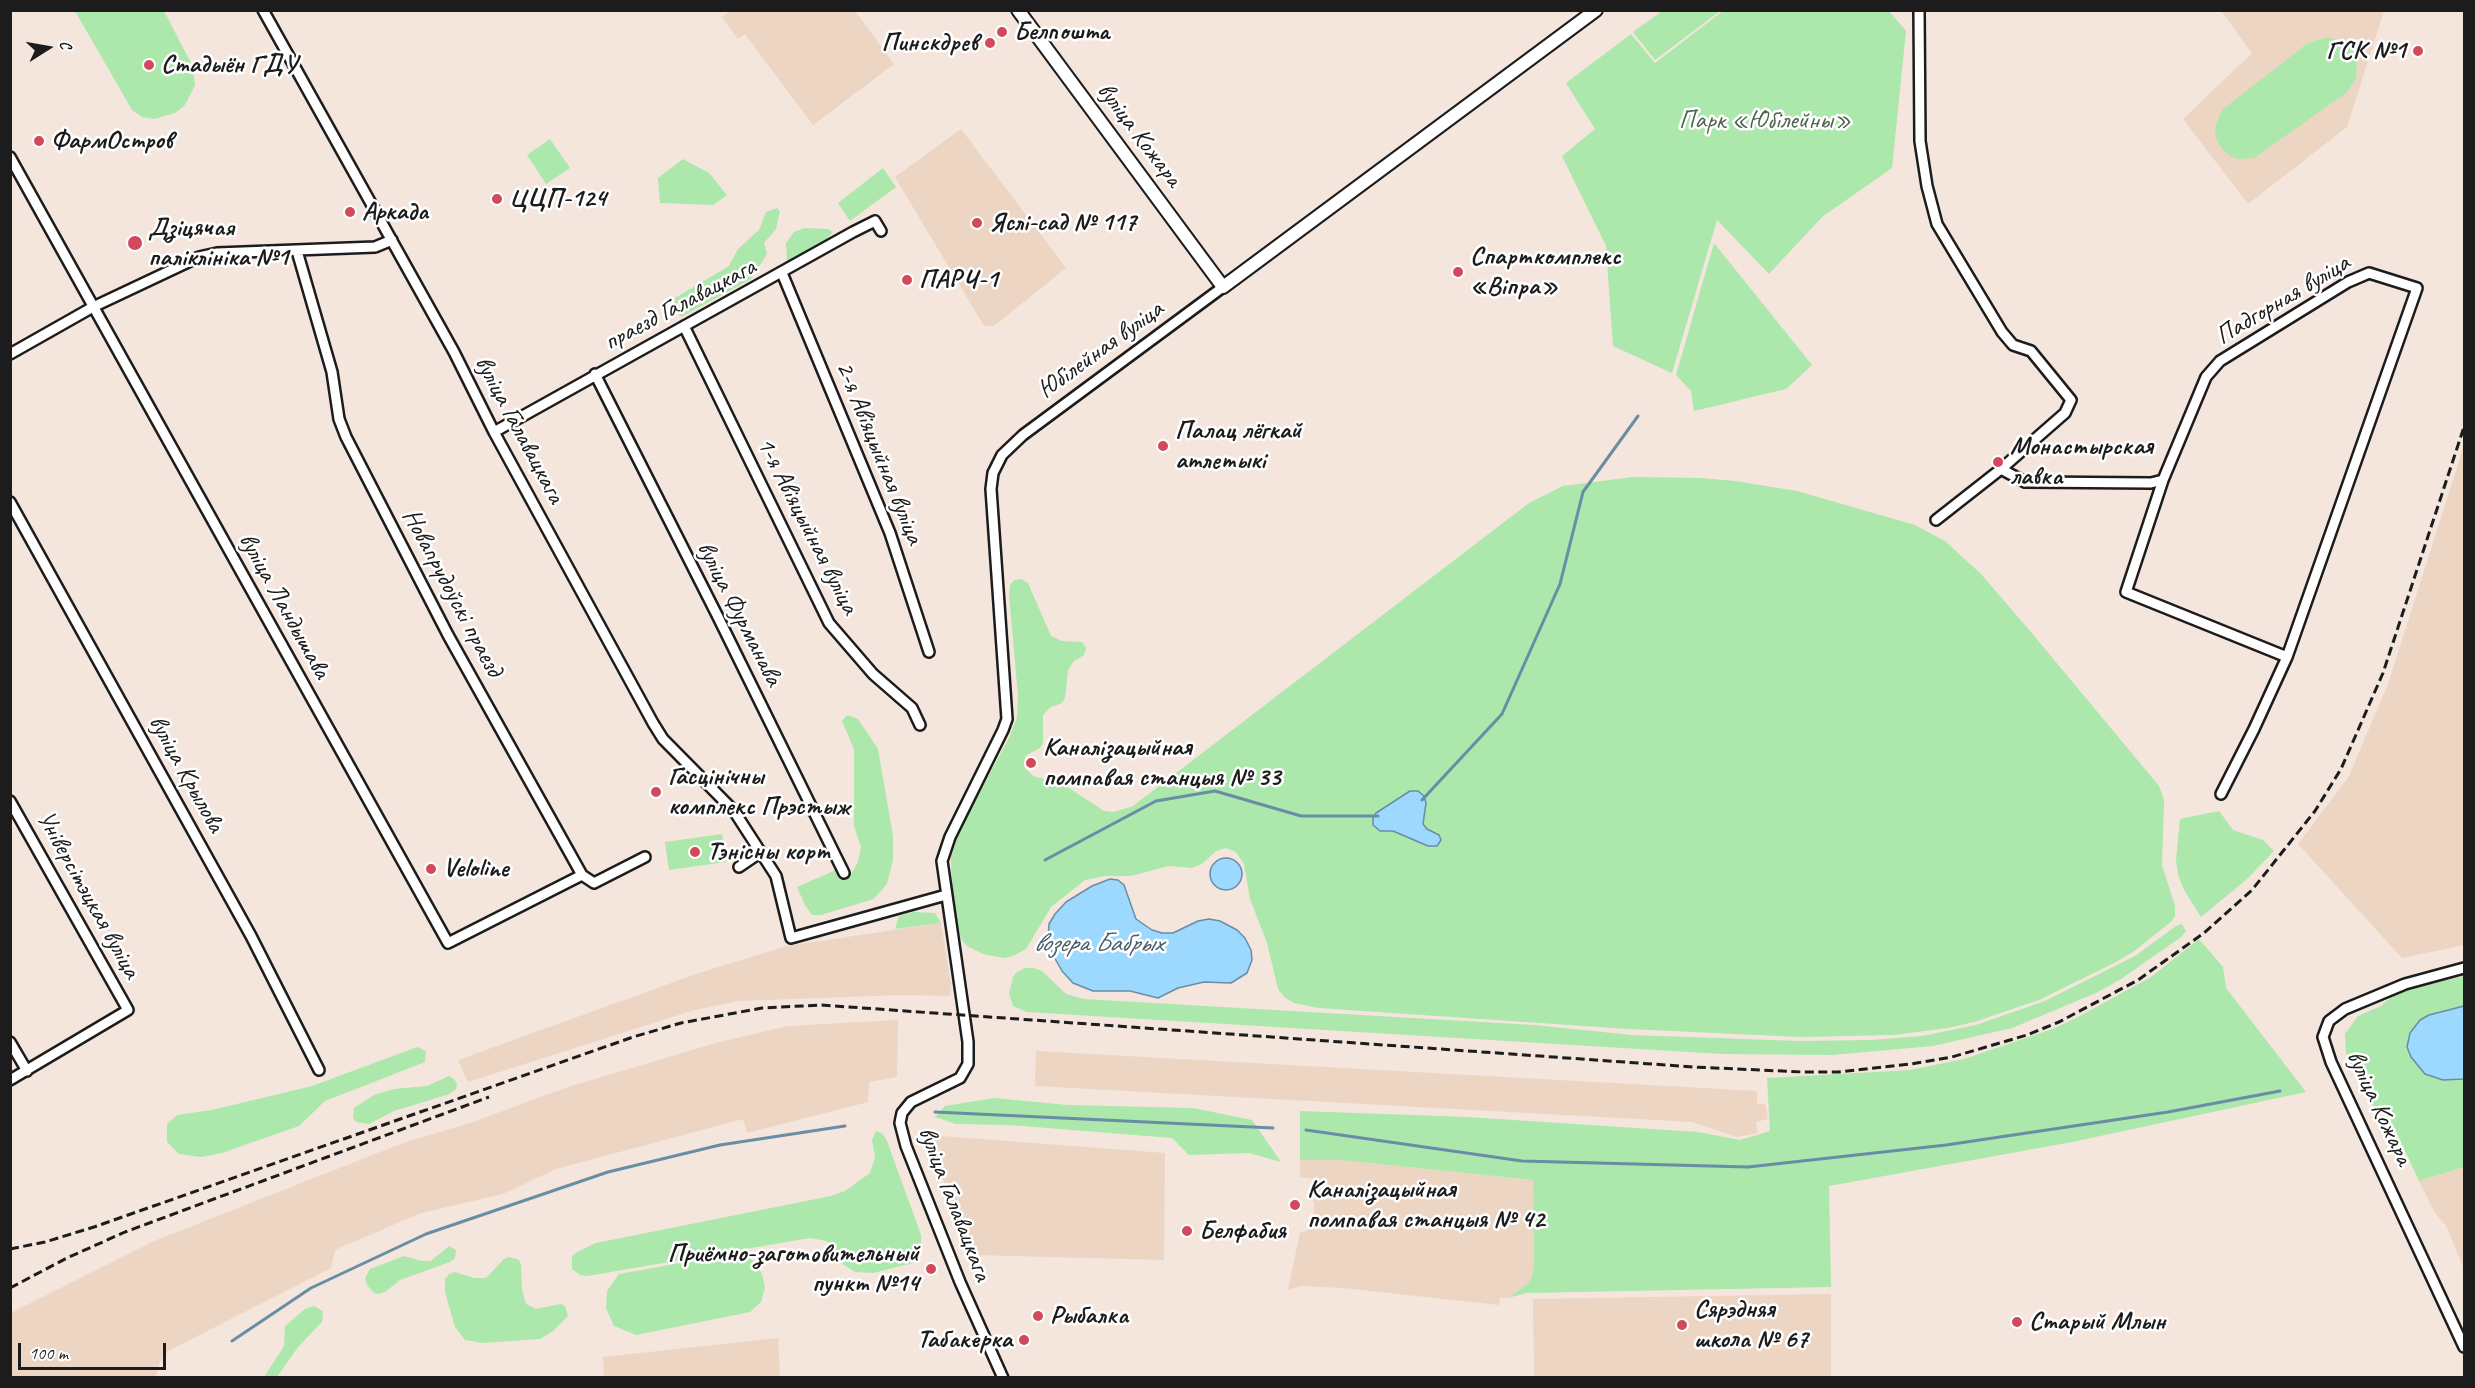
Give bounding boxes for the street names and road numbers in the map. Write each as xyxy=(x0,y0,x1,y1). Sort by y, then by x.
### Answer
street label: вуліца Кожара xyxy=(1089,76,1189,194)
street label: Падгорная вуліца xyxy=(2210,248,2356,352)
street label: праезд Галавацкага xyxy=(599,252,761,358)
street label: Юбілейная вуліца xyxy=(1032,294,1170,406)
street label: вуліца Галавацкага xyxy=(467,351,571,509)
street label: 2-я Авіяцыйная вуліца xyxy=(828,357,930,549)
street label: 1-я Авіяцыйная вуліца xyxy=(749,432,865,620)
street label: Новапрудоўскі праезд xyxy=(395,504,509,682)
street label: вуліца Ландышава xyxy=(231,528,337,684)
street label: вуліца Фурманава xyxy=(689,536,789,692)
street label: вуліца Крылова xyxy=(141,710,231,838)
street label: Універсітэцкая вуліца xyxy=(29,806,147,984)
street label: вуліца Кожара xyxy=(2339,1046,2419,1170)
street label: вуліца Галавацкага xyxy=(910,1122,998,1286)

